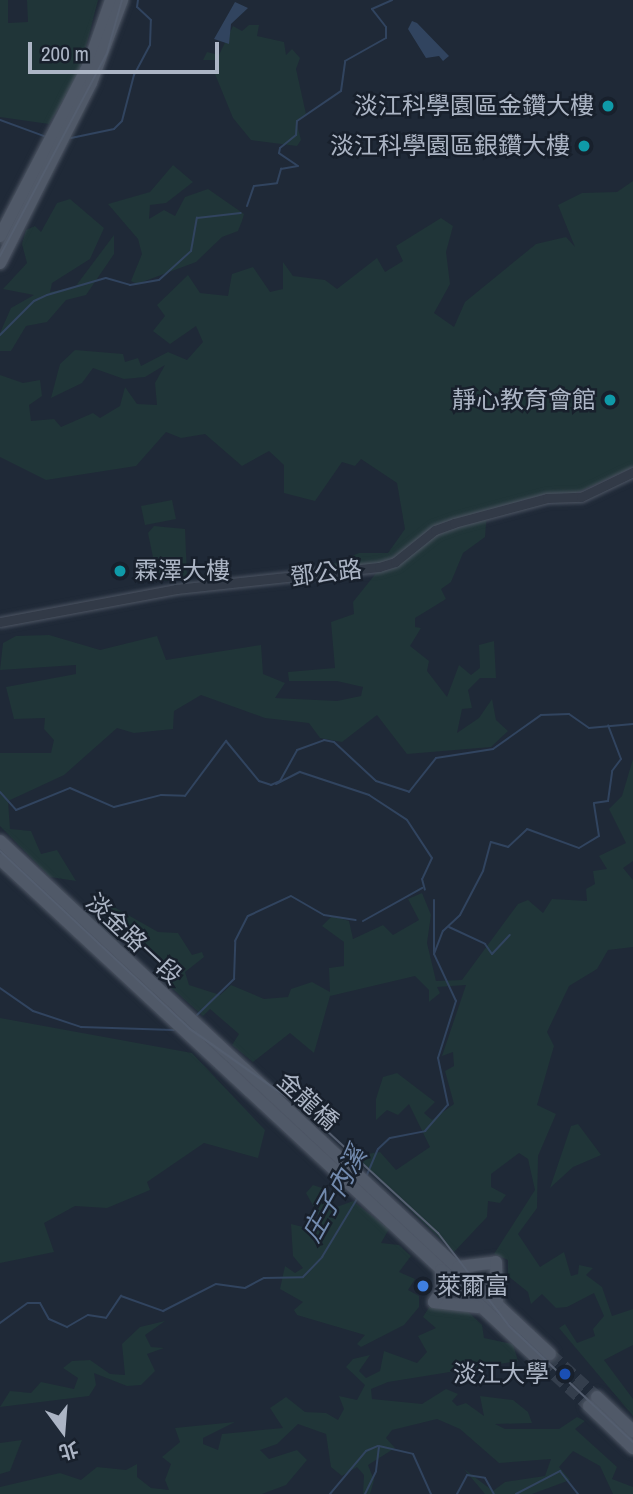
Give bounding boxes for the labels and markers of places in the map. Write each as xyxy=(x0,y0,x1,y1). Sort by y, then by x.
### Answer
place label: 淡江科學園區金鑽大樓 xyxy=(354,92,594,120)
marker: 淡江科學園區金鑽大樓 xyxy=(600,98,616,114)
place label: 淡江科學園區銀鑽大樓 xyxy=(330,132,570,160)
marker: 淡江科學園區銀鑽大樓 xyxy=(576,138,592,154)
place label: 靜心教育會館 xyxy=(452,386,596,414)
marker: 靜心教育會館 xyxy=(602,392,618,408)
place label: 霖澤大樓 xyxy=(134,557,230,585)
marker: 霖澤大樓 xyxy=(112,563,128,579)
place label: 萊爾富 xyxy=(437,1272,509,1300)
marker: 萊爾富 xyxy=(415,1278,431,1294)
place label: 淡江大學 xyxy=(453,1360,549,1388)
marker: 淡江大學 xyxy=(555,1364,575,1384)

